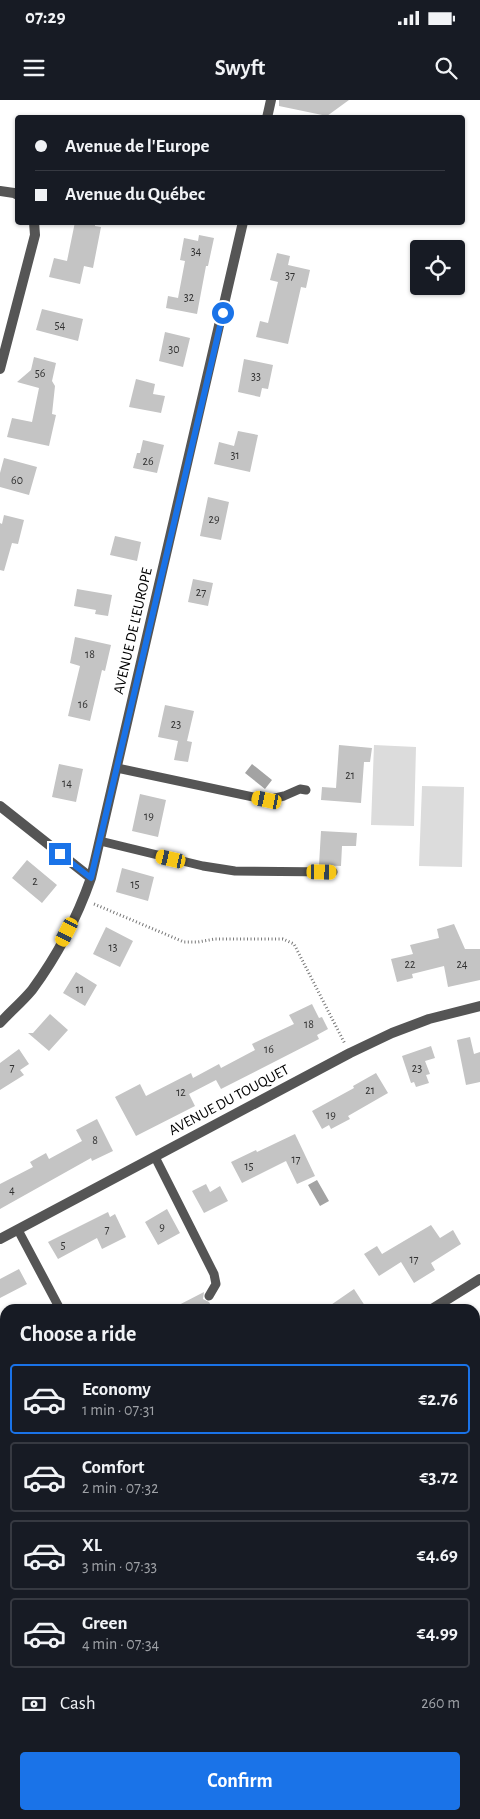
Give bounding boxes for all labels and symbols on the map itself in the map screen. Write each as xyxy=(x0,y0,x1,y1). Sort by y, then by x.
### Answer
house number: 34 xyxy=(191,245,202,257)
house number: 37 xyxy=(285,269,295,281)
house number: 32 xyxy=(184,291,195,303)
route start xyxy=(212,302,234,324)
house number: 54 xyxy=(55,319,66,331)
house number: 30 xyxy=(168,343,180,355)
house number: 56 xyxy=(35,367,46,379)
house number: 33 xyxy=(251,370,261,382)
house number: 31 xyxy=(230,449,240,461)
house number: 26 xyxy=(142,455,154,467)
house number: 60 xyxy=(11,474,23,486)
house number: 29 xyxy=(208,513,220,525)
street label: AVENUE DE L'EUROPE xyxy=(111,566,155,696)
house number: 27 xyxy=(196,586,206,598)
house number: 18 xyxy=(85,648,95,660)
house number: 16 xyxy=(78,698,88,710)
house number: 23 xyxy=(171,718,181,730)
house number: 21 xyxy=(345,769,355,781)
house number: 14 xyxy=(62,777,72,789)
car xyxy=(250,790,283,810)
house number: 19 xyxy=(144,810,154,822)
route end xyxy=(49,843,71,865)
car xyxy=(154,848,187,870)
car xyxy=(306,864,337,880)
house number: 2 xyxy=(32,875,38,887)
house number: 15 xyxy=(130,878,140,890)
car xyxy=(53,915,80,949)
house number: 13 xyxy=(108,941,118,953)
house number: 22 xyxy=(405,958,416,970)
house number: 24 xyxy=(456,958,468,970)
house number: 11 xyxy=(76,983,84,995)
house number: 18 xyxy=(304,1018,314,1030)
house number: 16 xyxy=(264,1043,274,1055)
house number: 7 xyxy=(9,1061,15,1073)
street label: AVENUE DU TOUQUET xyxy=(166,1062,292,1138)
house number: 23 xyxy=(412,1062,422,1074)
house number: 21 xyxy=(365,1084,375,1096)
house number: 12 xyxy=(176,1086,186,1098)
house number: 19 xyxy=(326,1109,336,1121)
house number: 8 xyxy=(92,1134,98,1146)
house number: 17 xyxy=(291,1153,301,1165)
house number: 15 xyxy=(244,1160,254,1172)
house number: 4 xyxy=(9,1184,15,1196)
house number: 9 xyxy=(159,1221,165,1233)
house number: 7 xyxy=(104,1223,110,1235)
house number: 5 xyxy=(60,1239,66,1251)
house number: 17 xyxy=(409,1253,419,1265)

